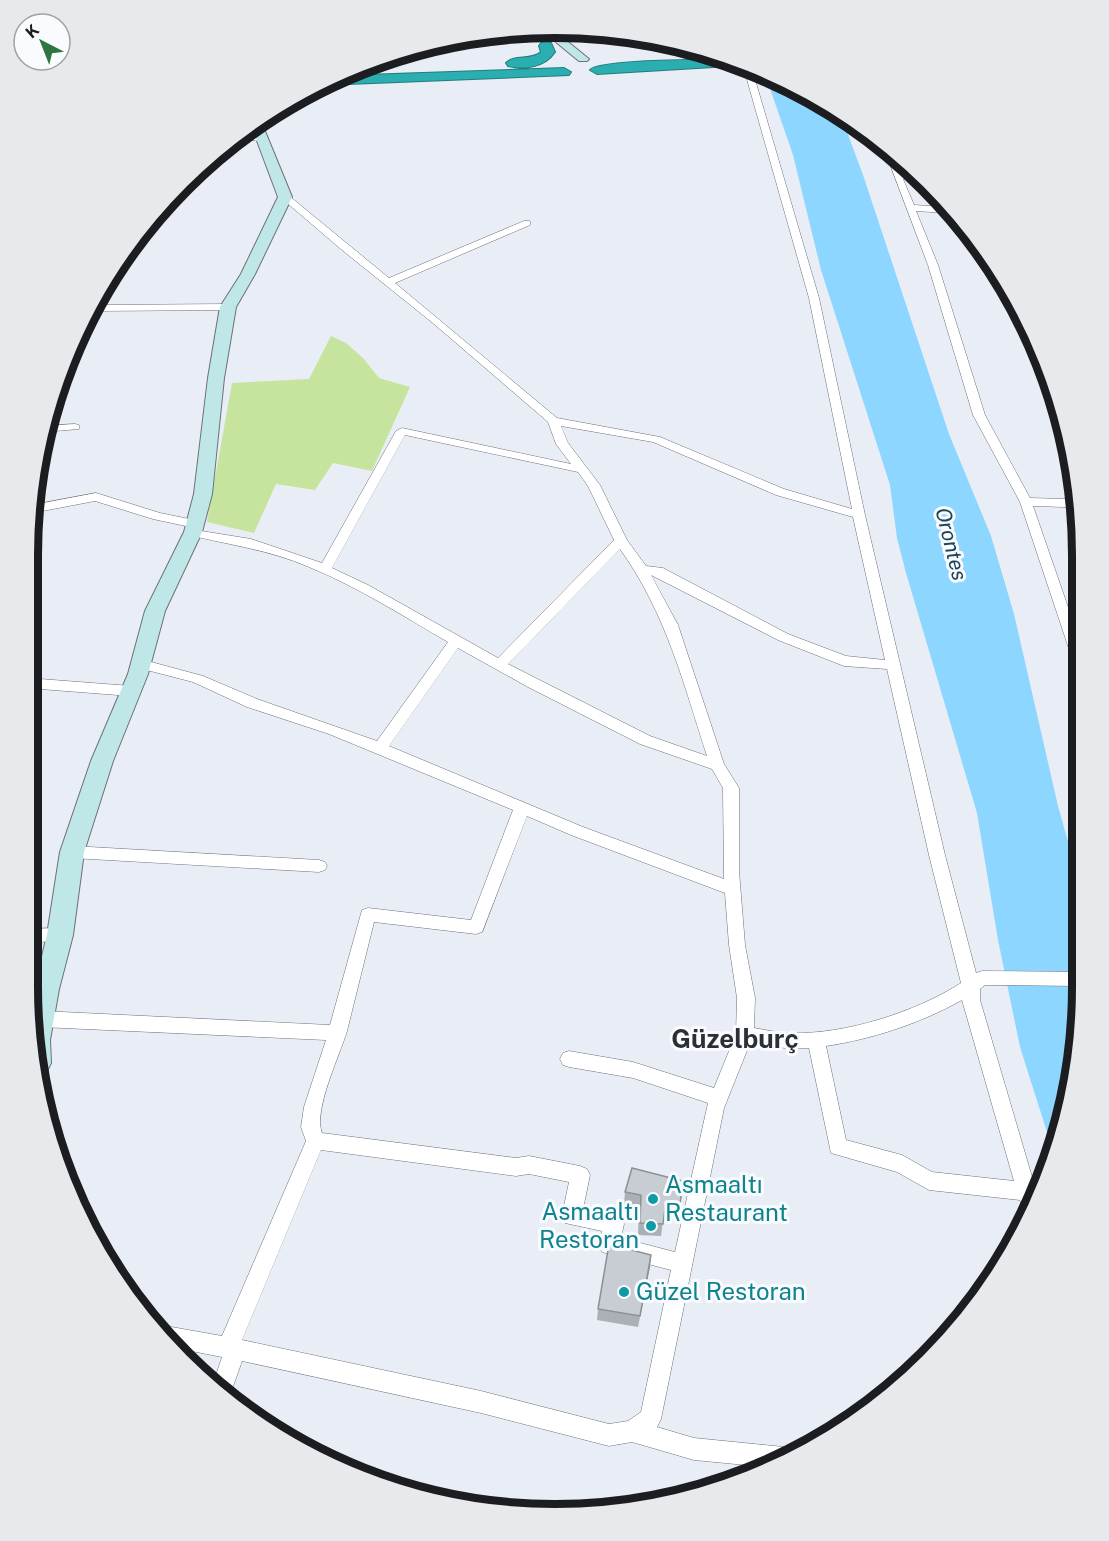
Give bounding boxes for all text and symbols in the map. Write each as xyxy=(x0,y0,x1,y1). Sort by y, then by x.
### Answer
north arrow xyxy=(12,12,72,72)
text: K xyxy=(22,20,43,42)
water label: Orontes xyxy=(930,505,973,583)
district label: Güzelburç xyxy=(671,1023,799,1054)
place label: Asmaaltı Restaurant xyxy=(665,1170,788,1226)
marker: Asmaaltı Restaurant xyxy=(646,1192,660,1206)
place label: Asmaaltı Restoran xyxy=(539,1197,639,1253)
marker: Asmaaltı Restoran xyxy=(644,1219,658,1233)
place label: Güzel Restoran xyxy=(636,1277,806,1305)
marker: Güzel Restoran xyxy=(617,1285,631,1299)

